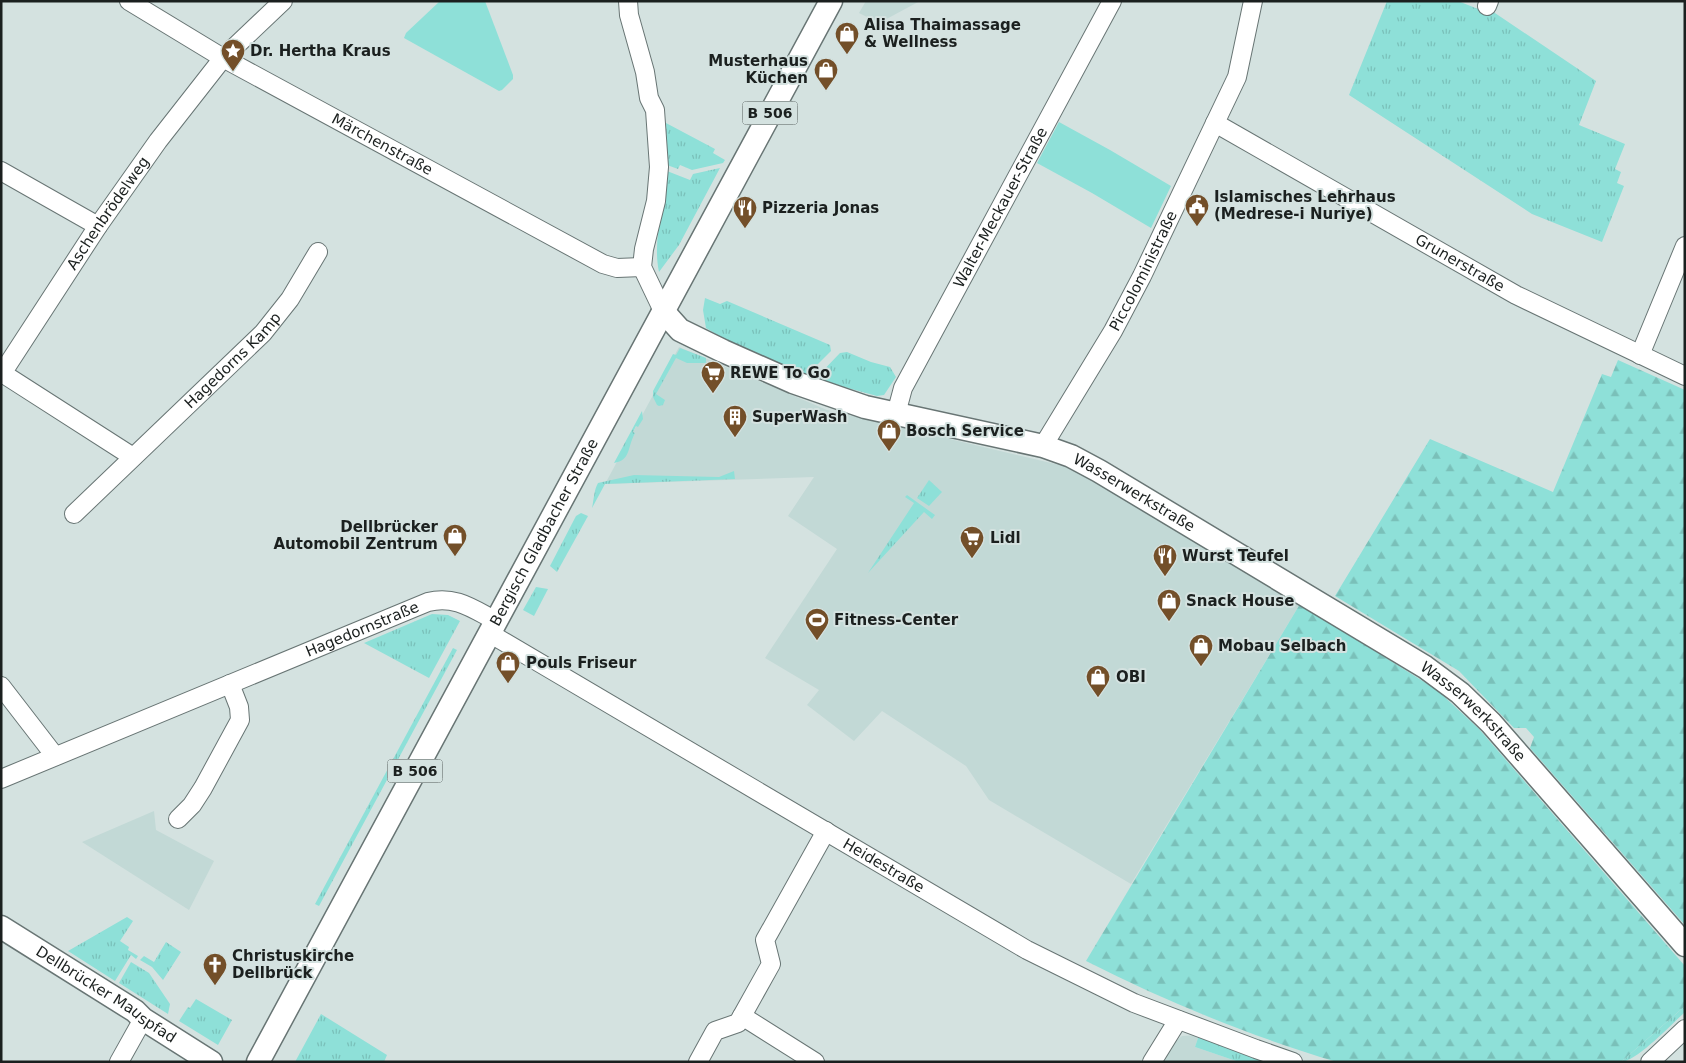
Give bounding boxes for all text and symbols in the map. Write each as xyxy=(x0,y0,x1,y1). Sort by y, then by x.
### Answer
place label: Alisa Thaimassage & Wellness xyxy=(864,16,1021,51)
shop icon: Alisa Thaimassage & Wellness xyxy=(834,21,860,55)
place icon: Dr. Hertha Kraus xyxy=(220,38,246,72)
place label: Dr. Hertha Kraus xyxy=(250,42,391,60)
place label: Musterhaus Küchen xyxy=(708,52,808,87)
shop icon: Musterhaus Küchen xyxy=(813,57,839,91)
road number: B 506 xyxy=(742,102,798,125)
street label: Märchenstraße xyxy=(329,110,436,179)
street label: Walter-Meckauer-Straße xyxy=(950,124,1051,291)
street label: Aschenbrödelweg xyxy=(63,153,153,273)
place label: Islamisches Lehrhaus (Medrese-i Nuriye) xyxy=(1214,188,1396,223)
public building icon: Islamisches Lehrhaus (Medrese-i Nuriye) xyxy=(1184,193,1210,227)
restaurant icon: Pizzeria Jonas xyxy=(732,195,758,229)
place label: Pizzeria Jonas xyxy=(762,199,879,217)
street label: Piccoloministraße xyxy=(1106,208,1181,334)
street label: Grunerstraße xyxy=(1412,230,1508,296)
street label: Hagedorns Kamp xyxy=(181,309,285,412)
supermarket icon: REWE To Go xyxy=(700,360,726,394)
place label: REWE To Go xyxy=(730,364,830,382)
building icon: SuperWash xyxy=(722,404,748,438)
place label: SuperWash xyxy=(752,408,848,426)
shop icon: Bosch Service xyxy=(876,418,902,452)
place label: Bosch Service xyxy=(906,422,1024,440)
street label: Bergisch Gladbacher Straße xyxy=(486,436,602,629)
street label: Wasserwerkstraße xyxy=(1070,450,1198,536)
place label: Dellbrücker Automobil Zentrum xyxy=(273,518,439,553)
shop icon: Dellbrücker Automobil Zentrum xyxy=(442,523,468,557)
supermarket icon: Lidl xyxy=(959,525,985,559)
place label: Lidl xyxy=(990,529,1021,547)
restaurant icon: Wurst Teufel xyxy=(1152,543,1178,577)
place label: Wurst Teufel xyxy=(1182,547,1289,565)
shop icon: Snack House xyxy=(1156,588,1182,622)
place label: Snack House xyxy=(1186,592,1294,610)
street label: Hagedornstraße xyxy=(303,598,422,661)
sports icon: Fitness-Center xyxy=(804,607,830,641)
place label: Fitness-Center xyxy=(834,611,959,629)
shop icon: Mobau Selbach xyxy=(1188,633,1214,667)
place label: Mobau Selbach xyxy=(1218,637,1347,655)
shop icon: Pouls Friseur xyxy=(495,650,521,684)
place label: Pouls Friseur xyxy=(526,654,637,672)
street label: Wasserwerkstraße xyxy=(1417,658,1529,765)
shop icon: OBI xyxy=(1085,664,1111,698)
place label: OBI xyxy=(1116,668,1146,686)
road number: B 506 xyxy=(388,759,442,782)
street label: Heidestraße xyxy=(840,835,927,896)
street label: Dellbrücker Mauspfad xyxy=(33,942,180,1047)
place label: Christuskirche Dellbrück xyxy=(232,947,354,982)
church icon: Christuskirche Dellbrück xyxy=(202,952,228,986)

